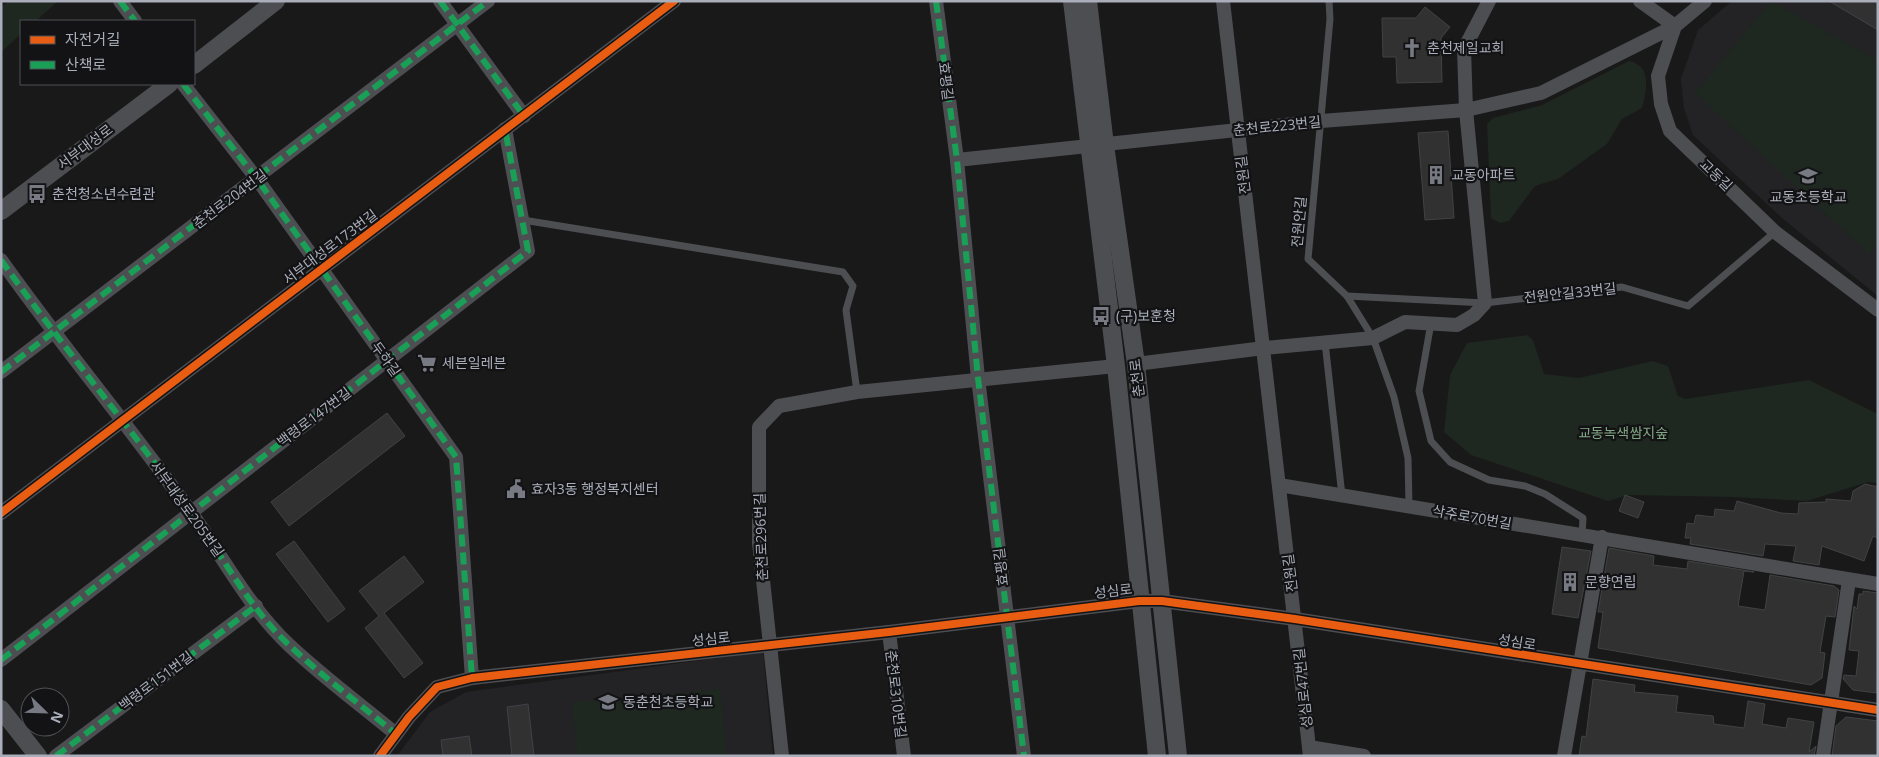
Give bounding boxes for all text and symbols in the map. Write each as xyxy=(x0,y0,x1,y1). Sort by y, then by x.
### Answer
legend xyxy=(20,20,195,85)
text: 자전거길 xyxy=(65,29,120,49)
church icon: 춘천제일교회 xyxy=(1401,37,1423,59)
place label: 춘천제일교회 xyxy=(1427,38,1504,57)
text: 산책로 xyxy=(65,54,106,74)
street label: 효평길 xyxy=(935,61,958,101)
street label: 춘천로223번길 xyxy=(1232,111,1322,140)
street label: 서부대성로 xyxy=(53,120,116,174)
street label: 교동길 xyxy=(1696,154,1737,195)
street label: 전원길 xyxy=(1231,155,1254,195)
street label: 춘천로204번길 xyxy=(189,164,271,233)
building icon: 교동아파트 xyxy=(1425,164,1447,186)
place label: 교동아파트 xyxy=(1451,165,1516,184)
school or university icon: 교동초등학교 xyxy=(1797,165,1819,187)
bus stop icon: 춘천청소년수련관 xyxy=(26,183,48,205)
place label: 춘천청소년수련관 xyxy=(52,184,155,203)
place label: 교동초등학교 xyxy=(1769,187,1847,206)
street label: 전원안길 xyxy=(1287,195,1310,248)
street label: 서부대성로173번길 xyxy=(278,205,381,289)
street label: 전원안길33번길 xyxy=(1523,278,1617,307)
bus stop icon: (구)보훈청 xyxy=(1090,305,1112,327)
place label: (구)보훈청 xyxy=(1116,306,1176,325)
street label: 두하길 xyxy=(367,337,405,380)
supermarket icon: 세븐일레븐 xyxy=(416,352,438,374)
place label: 세븐일레븐 xyxy=(442,353,507,372)
street label: 춘천로 xyxy=(1125,358,1148,398)
street label: 백령로147번길 xyxy=(273,382,355,451)
park label: 교동녹색쌈지숲 xyxy=(1578,423,1668,442)
street label: 서부대성로205번길 xyxy=(146,457,229,560)
public building icon: 효자3동 행정복지센터 xyxy=(505,478,527,500)
place label: 효자3동 행정복지센터 xyxy=(531,479,659,498)
street label: 춘천로296번길 xyxy=(749,493,772,582)
street label: 삭주로70번길 xyxy=(1431,500,1513,533)
street label: 효평길 xyxy=(989,547,1012,587)
street label: 전원길 xyxy=(1278,553,1301,593)
building icon: 문향연립 xyxy=(1559,571,1581,593)
place label: 문향연립 xyxy=(1585,572,1637,591)
street label: 성심로 xyxy=(1093,579,1133,602)
street label: 성심로 xyxy=(691,627,731,650)
street label: 성심로 xyxy=(1497,629,1538,654)
street label: 백령로151번길 xyxy=(115,646,197,715)
street label: 성심로47번길 xyxy=(1289,647,1316,729)
street label: 춘천로310번길 xyxy=(882,649,911,739)
north arrow xyxy=(20,687,70,737)
school or university icon: 동춘천초등학교 xyxy=(597,691,619,713)
place label: 동춘천초등학교 xyxy=(623,692,713,711)
text: N xyxy=(46,708,68,726)

